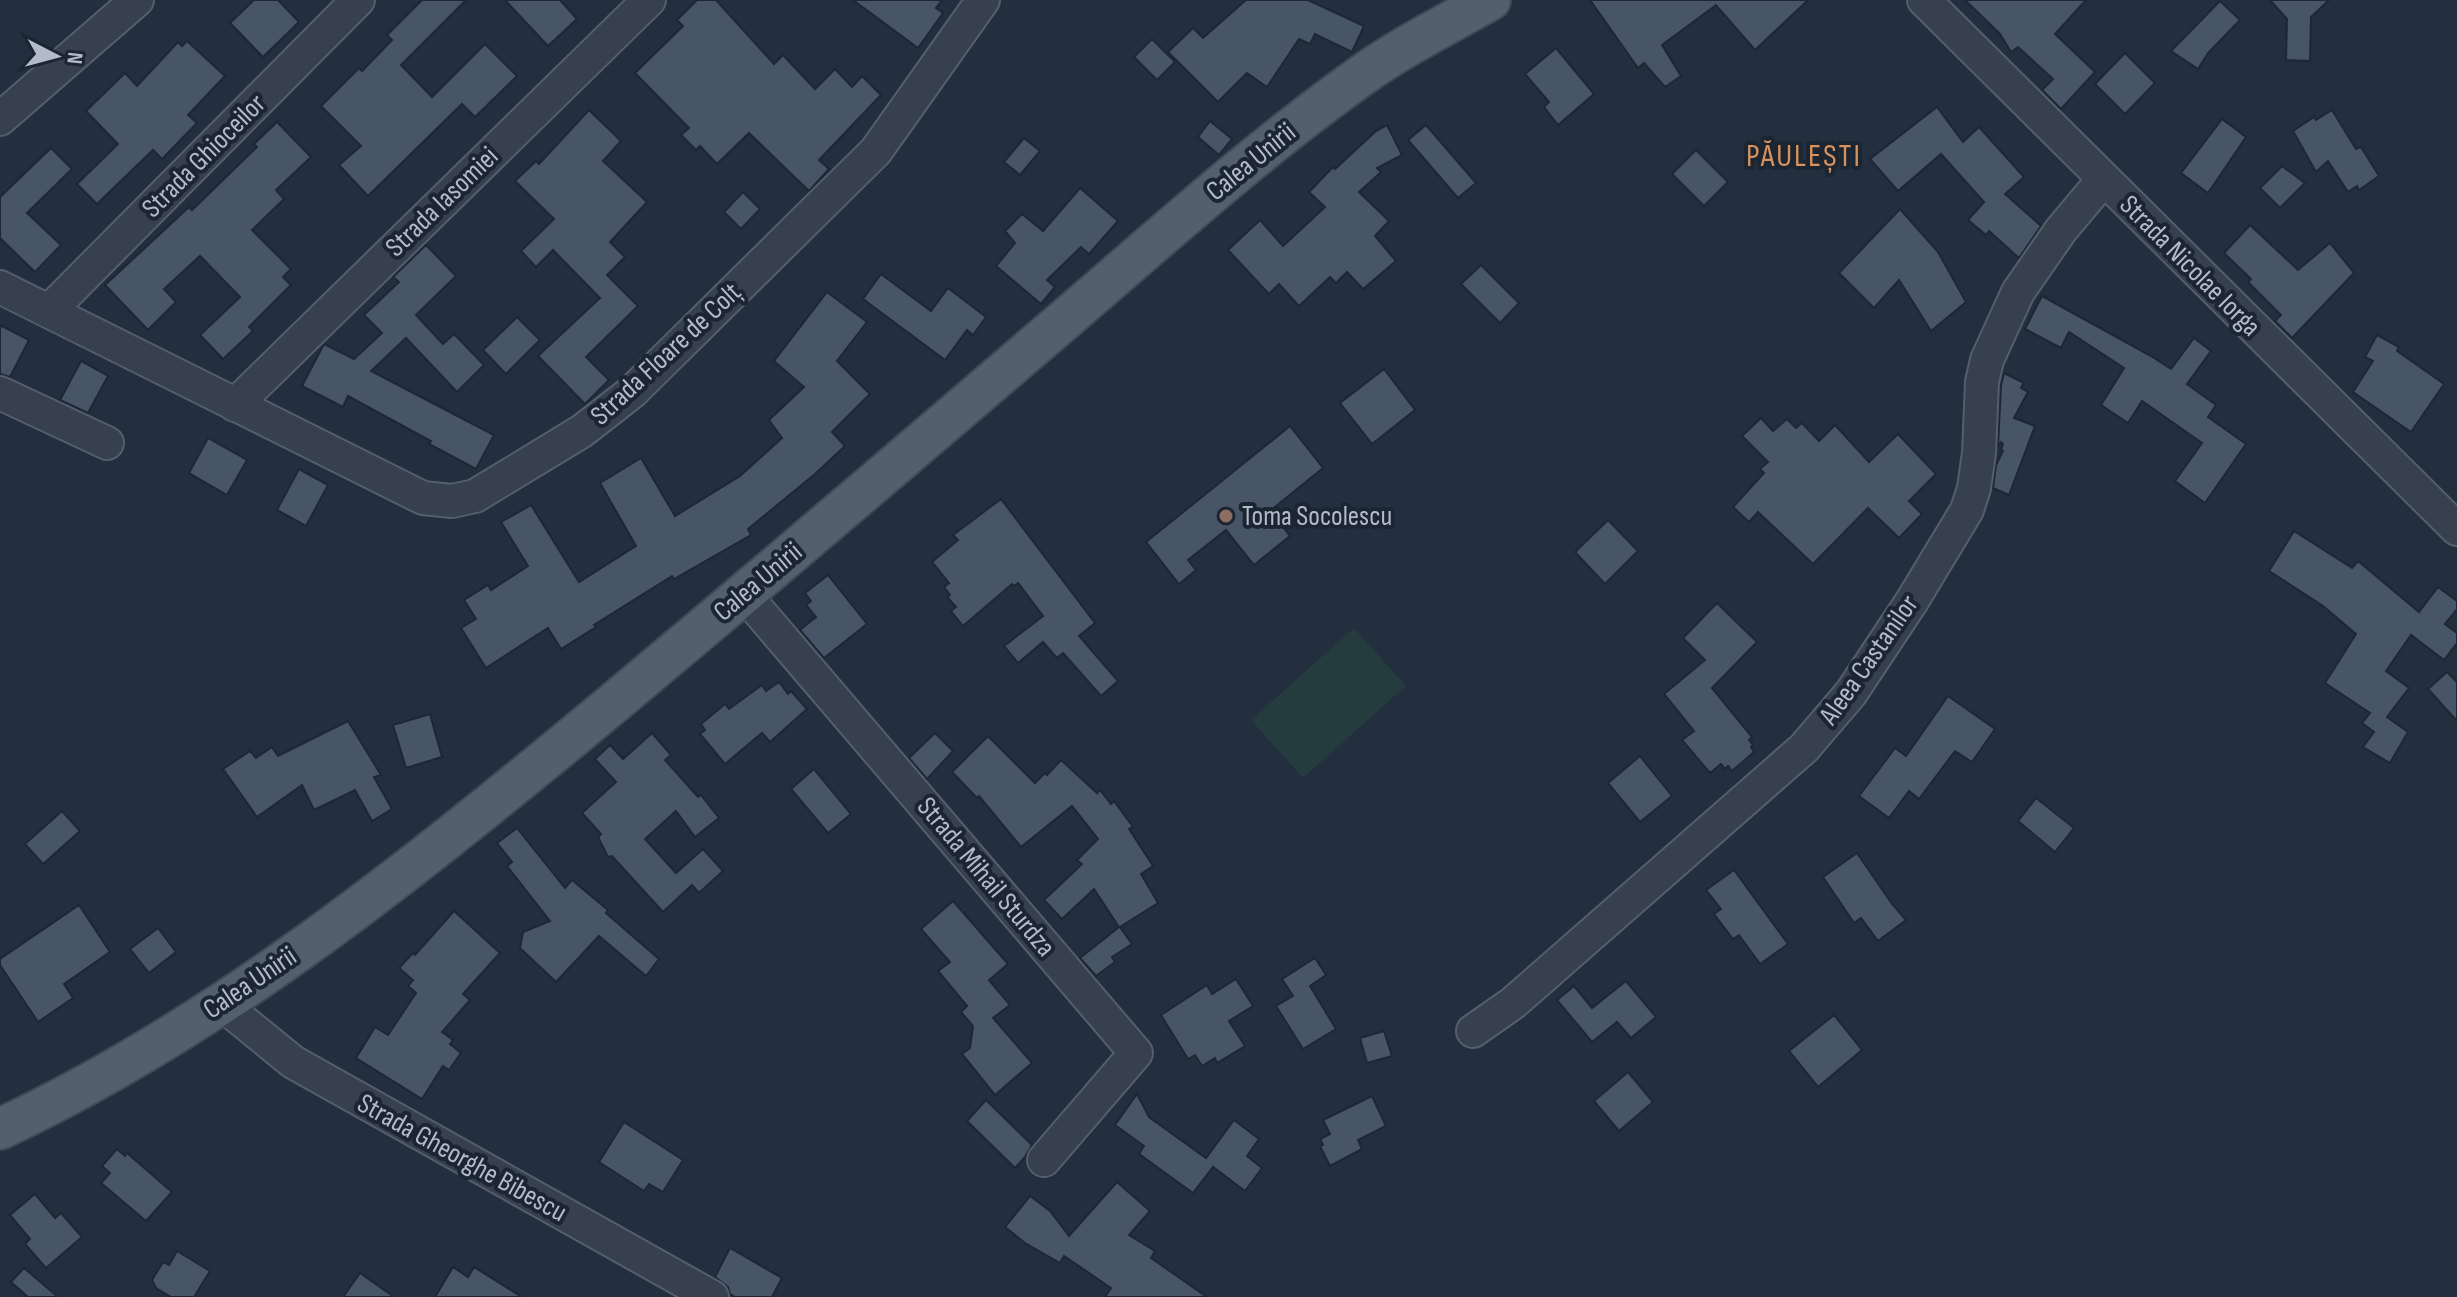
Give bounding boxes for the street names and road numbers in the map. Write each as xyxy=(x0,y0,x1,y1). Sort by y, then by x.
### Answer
street label: Strada Ghioceilor xyxy=(135,87,273,225)
street label: Calea Unirii xyxy=(1200,116,1302,208)
street label: Strada Iasomiei xyxy=(379,140,505,264)
street label: Strada Nicolae Iorga xyxy=(2113,189,2267,343)
street label: Strada Floare de Colț xyxy=(584,276,748,432)
street label: Calea Unirii xyxy=(707,536,809,628)
street label: Aleea Castanilor xyxy=(1812,589,1926,732)
street label: Strada Mihail Sturdza xyxy=(910,791,1062,963)
street label: Calea Unirii xyxy=(197,940,303,1026)
street label: Strada Gheorghe Bibescu xyxy=(352,1087,572,1229)

